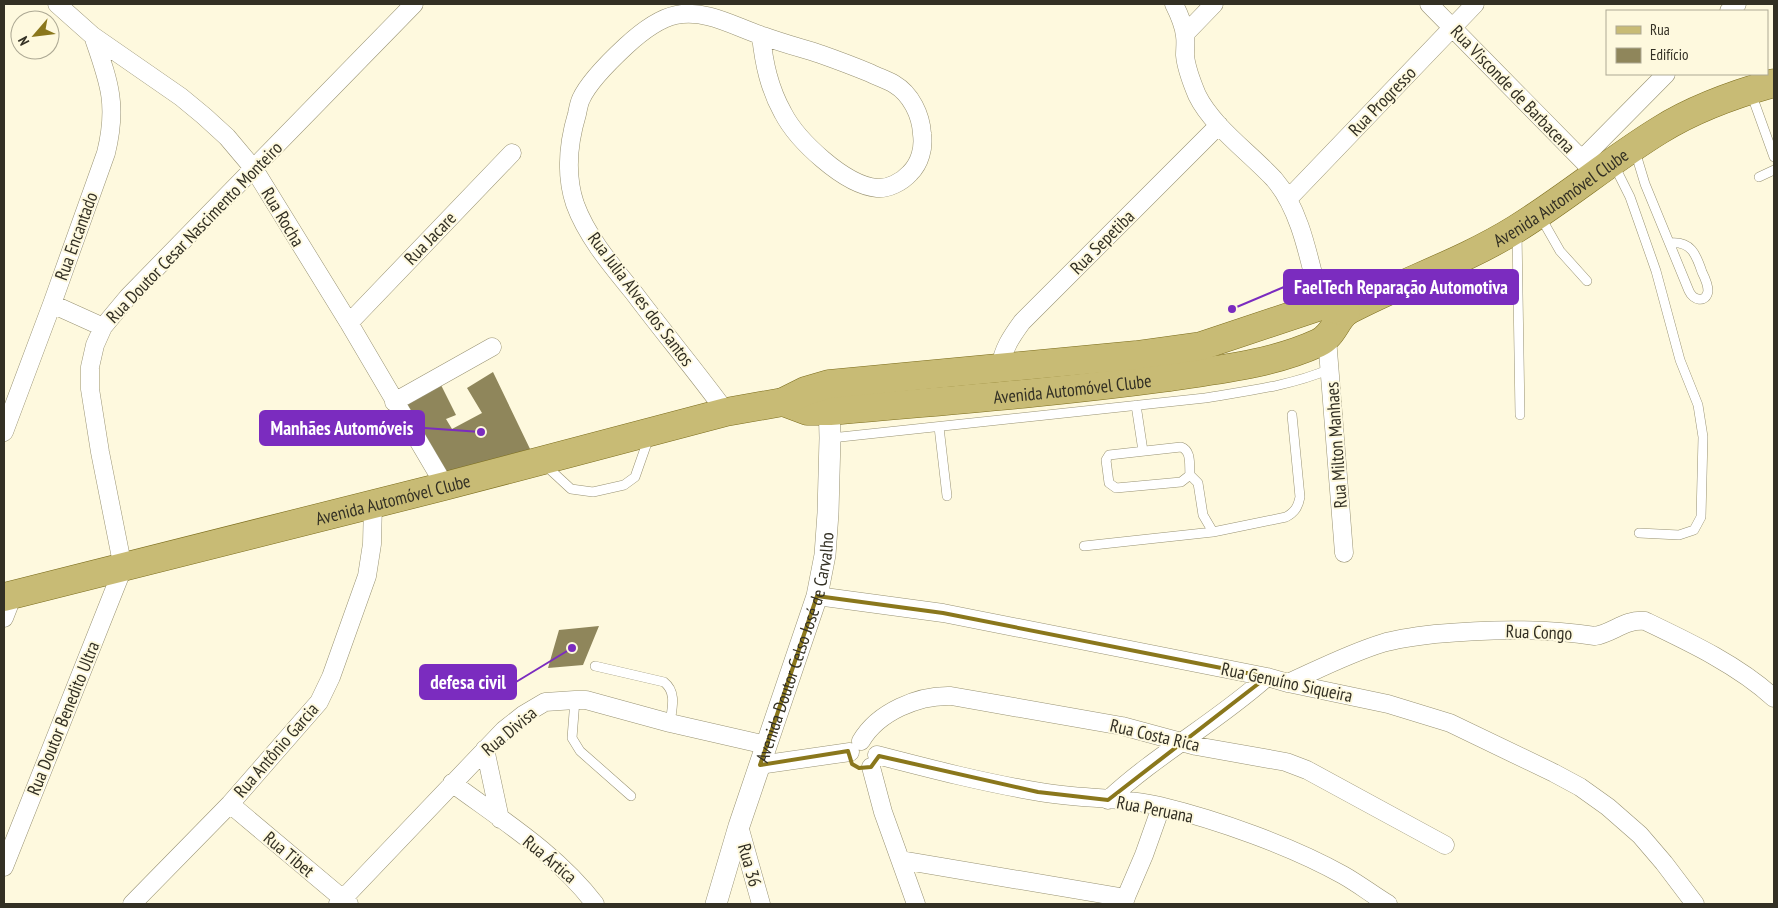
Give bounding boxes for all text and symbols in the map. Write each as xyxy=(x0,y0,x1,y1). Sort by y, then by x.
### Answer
north arrow xyxy=(10,10,60,60)
legend xyxy=(1606,10,1768,75)
street label: Rua Visconde de Barbacena xyxy=(1446,20,1580,158)
text: Rua xyxy=(1650,20,1670,39)
text: N xyxy=(14,34,33,49)
text: Edifício xyxy=(1650,45,1688,64)
street label: Rua Progresso xyxy=(1343,61,1421,141)
street label: Rua Doutor Cesar Nascimento Monteiro xyxy=(101,136,287,328)
street label: Avenida Automóvel Clube xyxy=(1489,143,1632,252)
street label: Rua Rocha xyxy=(256,183,310,251)
street label: Rua Encantado xyxy=(49,188,103,283)
street label: Rua Sepetiba xyxy=(1065,205,1139,279)
street label: Rua Jacare xyxy=(399,207,461,269)
street label: Rua Julia Alves dos Santos xyxy=(583,227,699,371)
callout: FaelTech Reparação Automotiva xyxy=(1284,270,1518,304)
text: FaelTech Reparação Automotiva xyxy=(1294,275,1508,299)
street label: Avenida Automóvel Clube xyxy=(992,368,1153,408)
street label: Rua Milton Manhaes xyxy=(1320,381,1352,509)
callout: Manhães Automóveis xyxy=(260,411,424,445)
text: Manhães Automóveis xyxy=(271,416,414,440)
street label: Avenida Automóvel Clube xyxy=(313,468,473,530)
street label: Avenida Doutor Celso José de Carvalho xyxy=(750,531,838,765)
street label: Rua Congo xyxy=(1505,619,1573,645)
street label: Rua Doutor Benedito Ultra xyxy=(22,638,104,798)
street label: Rua Genuíno Siqueira xyxy=(1219,657,1355,707)
callout: defesa civil xyxy=(420,665,516,699)
text: defesa civil xyxy=(430,670,506,694)
street label: Rua Antônio Garcia xyxy=(229,698,323,802)
street label: Rua Divisa xyxy=(477,701,541,761)
street label: Rua Costa Rica xyxy=(1108,714,1202,756)
street label: Rua Peruana xyxy=(1115,790,1195,828)
street label: Rua Tibet xyxy=(259,826,319,882)
street label: Rua Ártica xyxy=(518,830,582,888)
street label: Rua 36 xyxy=(733,841,767,889)

